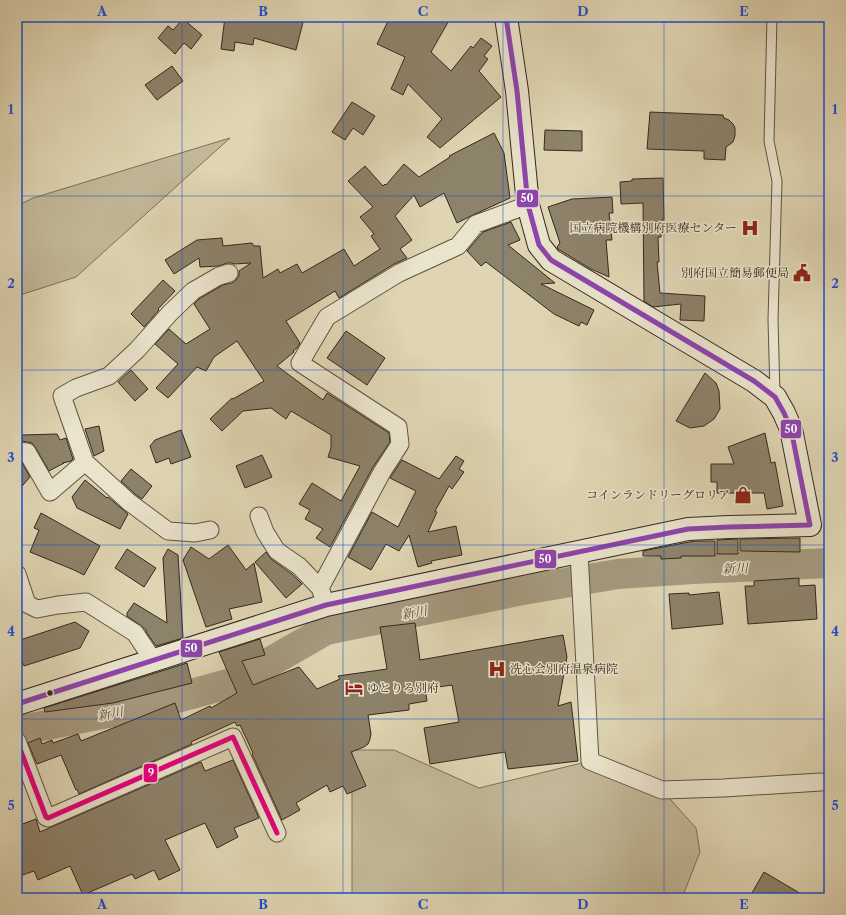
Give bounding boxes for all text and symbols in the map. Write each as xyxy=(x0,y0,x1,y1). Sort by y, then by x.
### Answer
text: A xyxy=(96,3,108,19)
text: B xyxy=(258,3,268,19)
text: C xyxy=(418,3,428,19)
text: D xyxy=(577,3,589,19)
text: E xyxy=(739,3,749,19)
text: 1 xyxy=(8,101,14,117)
text: 1 xyxy=(832,101,838,117)
line badge: 50 xyxy=(516,189,539,208)
text: 50 xyxy=(520,191,534,205)
hospital icon: 国立病院機構別府医療センター xyxy=(740,218,760,238)
place label: 国立病院機構別府医療センター xyxy=(569,220,737,235)
public building icon: 別府国立簡易郵便局 xyxy=(792,263,812,283)
place label: 別府国立簡易郵便局 xyxy=(681,265,789,280)
text: 2 xyxy=(7,275,15,291)
text: 2 xyxy=(831,275,839,291)
line badge: 50 xyxy=(780,419,802,439)
text: 50 xyxy=(784,422,798,436)
text: 3 xyxy=(7,449,15,465)
text: 3 xyxy=(831,449,839,465)
shop icon: コインランドリーグロリア xyxy=(733,485,753,505)
place label: コインランドリーグロリア xyxy=(586,487,730,502)
line badge: 50 xyxy=(534,549,557,569)
text: 50 xyxy=(538,552,552,566)
water label: 新川 xyxy=(722,559,750,577)
water label: 新川 xyxy=(400,601,430,622)
text: 4 xyxy=(7,623,15,639)
text: 4 xyxy=(831,623,839,639)
line badge: 50 xyxy=(180,639,203,658)
text: 50 xyxy=(184,641,198,655)
hospital icon: 洗心会別府温泉病院 xyxy=(487,659,507,679)
place label: 洗心会別府温泉病院 xyxy=(510,661,618,676)
hotel icon: ゆとりろ別府 xyxy=(344,678,364,698)
place label: ゆとりろ別府 xyxy=(367,680,439,695)
unlabelled marker xyxy=(45,688,55,698)
water label: 新川 xyxy=(96,702,126,723)
line badge: 9 xyxy=(143,763,158,783)
text: 9 xyxy=(148,766,155,780)
text: 5 xyxy=(7,797,15,813)
text: 5 xyxy=(831,797,839,813)
text: A xyxy=(96,896,108,912)
text: B xyxy=(258,896,268,912)
text: C xyxy=(418,896,428,912)
text: D xyxy=(577,896,589,912)
text: E xyxy=(739,896,749,912)

